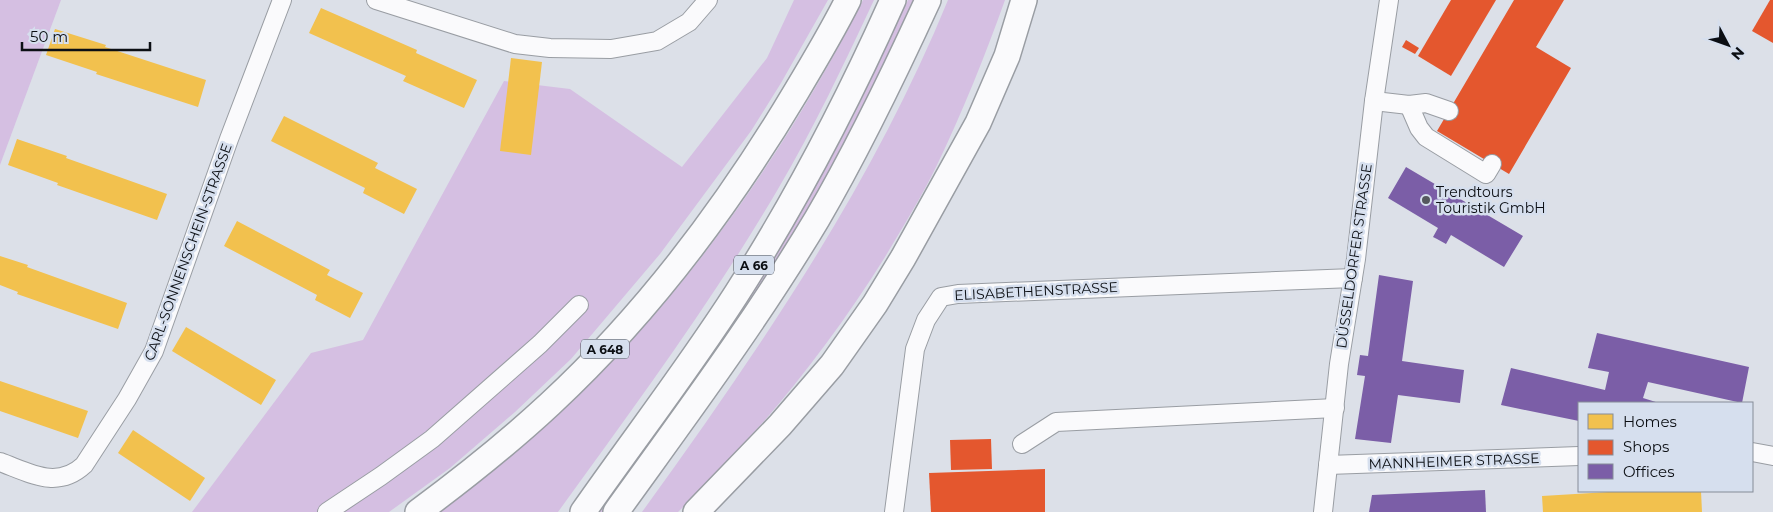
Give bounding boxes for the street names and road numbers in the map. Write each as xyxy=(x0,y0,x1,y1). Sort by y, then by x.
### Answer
street label: CARL-SONNENSCHEIN-STRASSE xyxy=(140,141,236,363)
street label: DÜSSELDORFER STRASSE xyxy=(1332,163,1376,349)
road number: A 66 xyxy=(734,256,774,274)
street label: ELISABETHENSTRASSE xyxy=(954,278,1118,304)
road number: A 648 xyxy=(581,339,629,358)
street label: MANNHEIMER STRASSE xyxy=(1368,449,1540,473)

